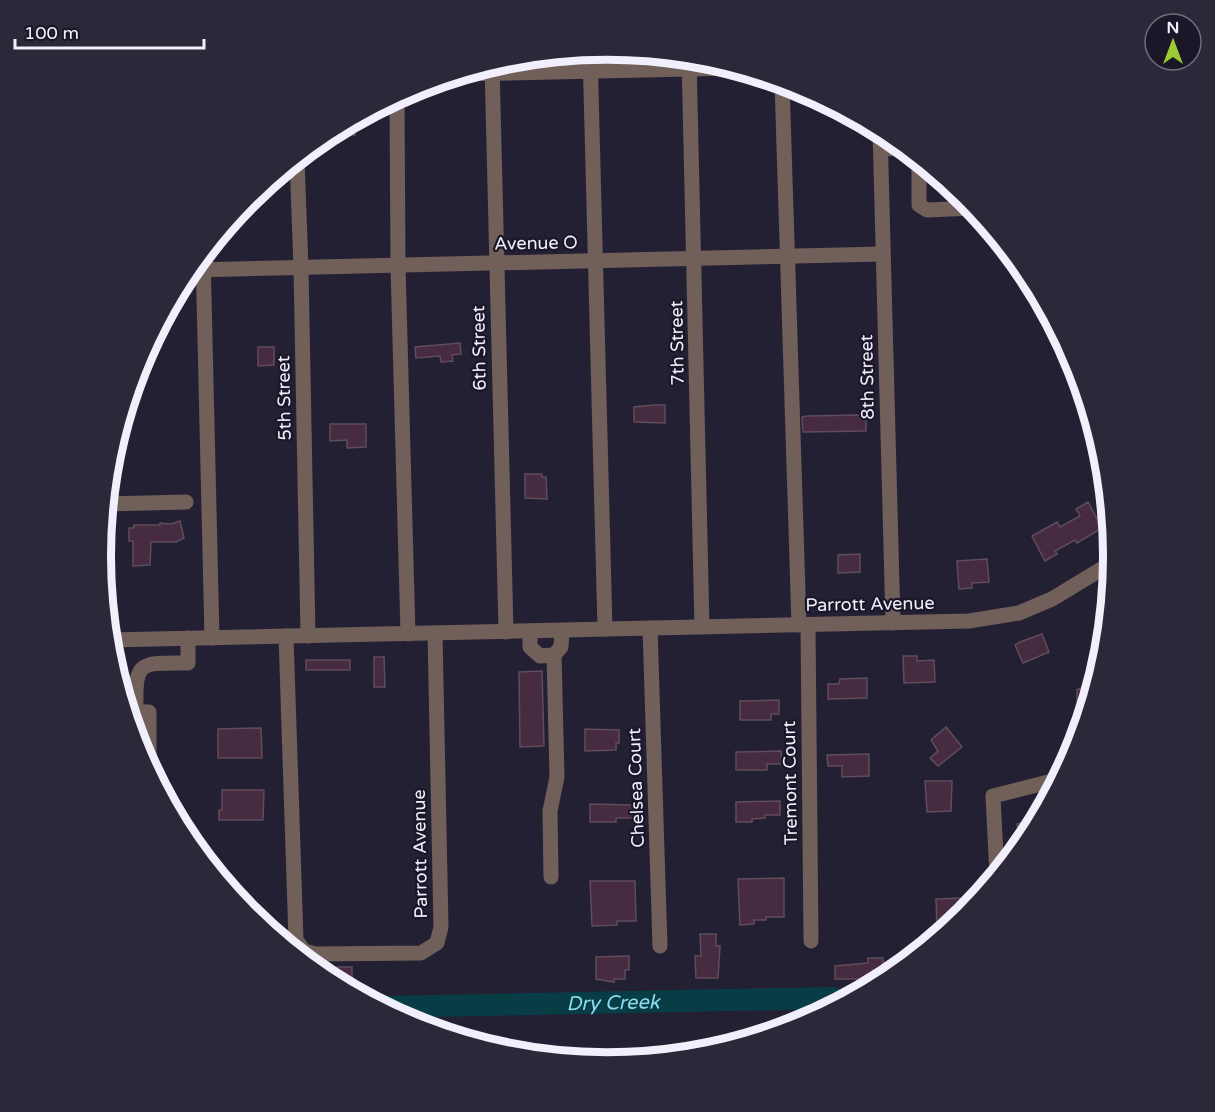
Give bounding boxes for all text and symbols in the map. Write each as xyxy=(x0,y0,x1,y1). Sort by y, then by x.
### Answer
scale bar xyxy=(15,12,204,50)
north arrow xyxy=(1143,12,1203,72)
text: N xyxy=(1167,18,1179,38)
text: 100 m xyxy=(24,22,79,44)
street label: Avenue O xyxy=(494,231,578,255)
street label: 7th Street xyxy=(665,300,689,386)
street label: 6th Street xyxy=(467,305,491,391)
street label: 8th Street xyxy=(855,334,879,420)
street label: 5th Street xyxy=(272,355,296,441)
street label: Parrott Avenue xyxy=(805,592,935,616)
street label: Tremont Court xyxy=(778,721,802,845)
street label: Chelsea Court xyxy=(623,728,649,848)
street label: Parrott Avenue xyxy=(408,789,432,919)
water label: Dry Creek xyxy=(566,990,662,1016)

